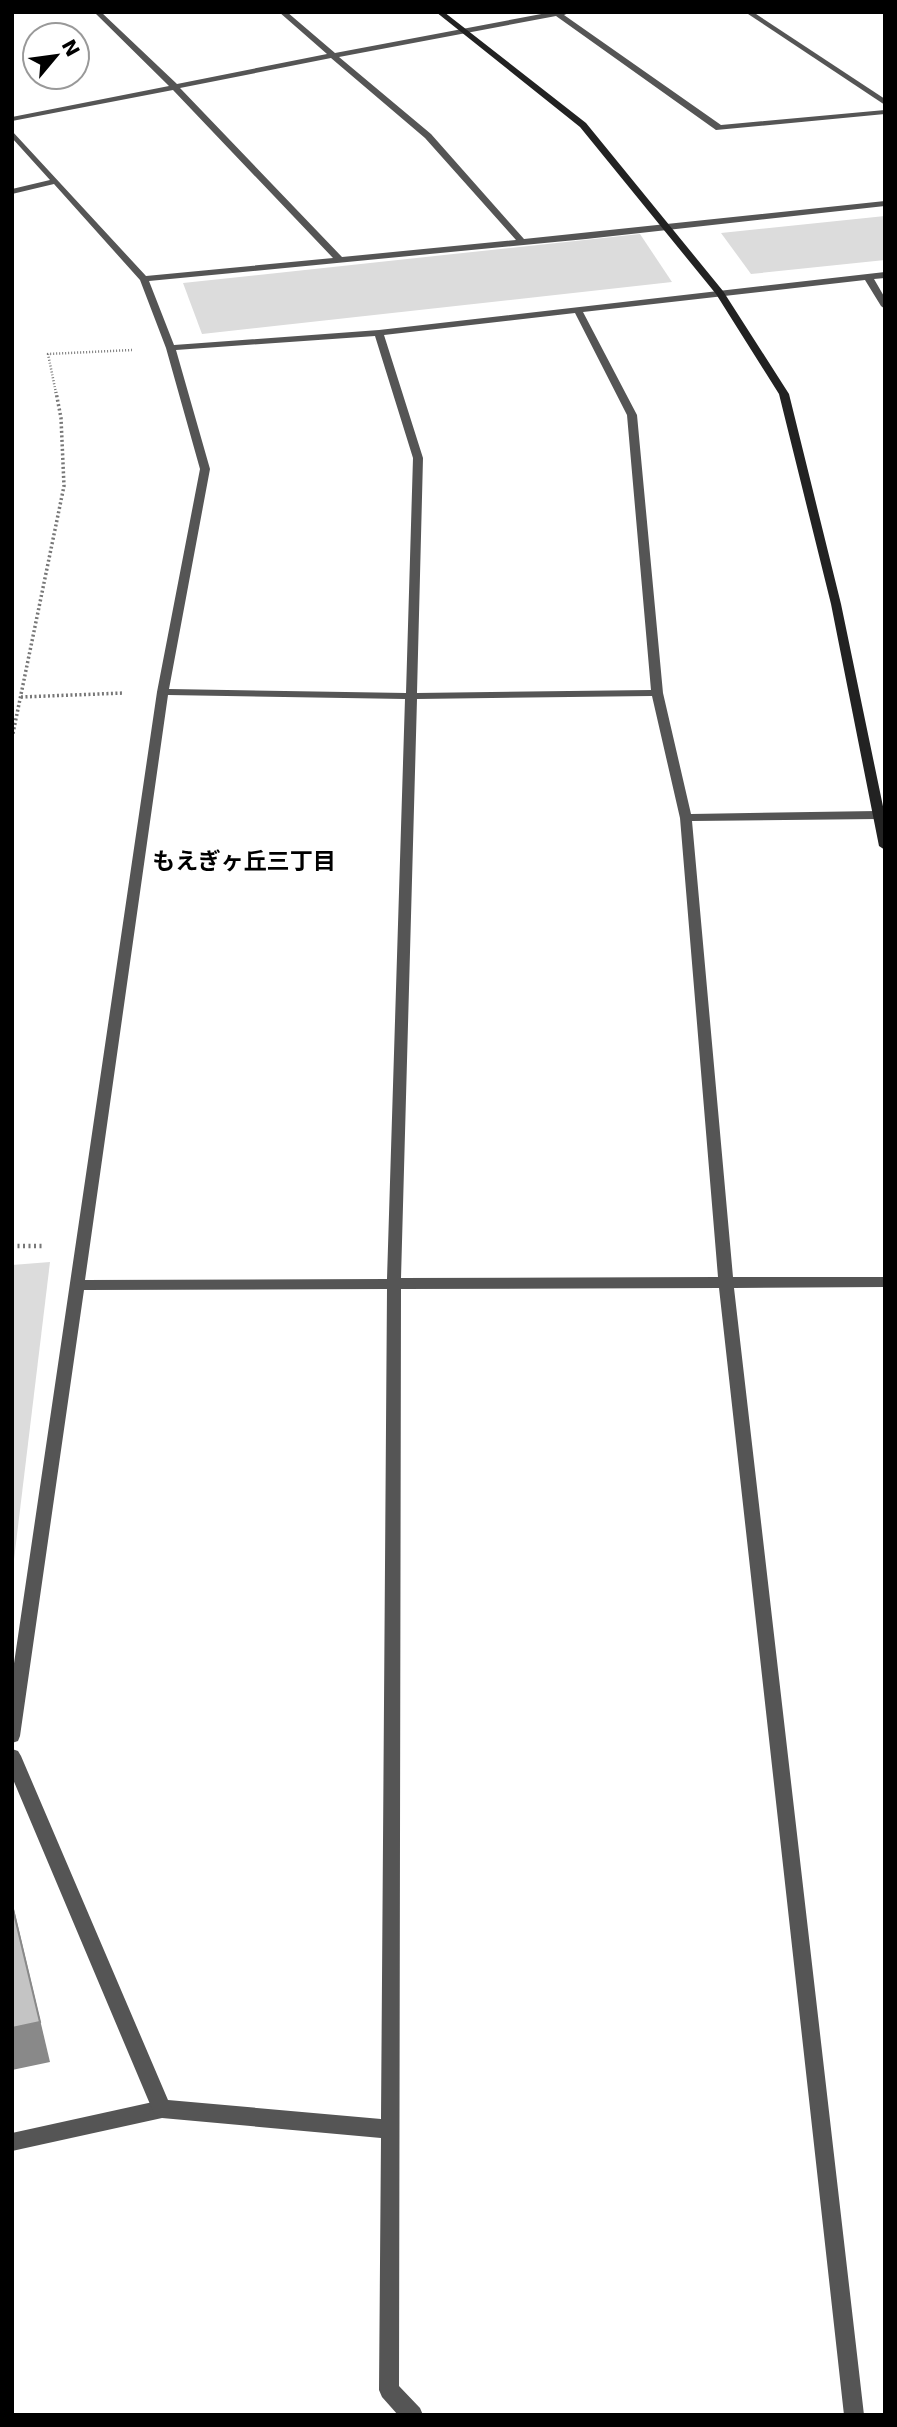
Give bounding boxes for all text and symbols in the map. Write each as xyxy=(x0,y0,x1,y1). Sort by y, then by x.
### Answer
north arrow xyxy=(21,21,91,91)
text: N xyxy=(57,35,84,60)
district label: もえぎヶ丘三丁目 xyxy=(152,848,336,874)

